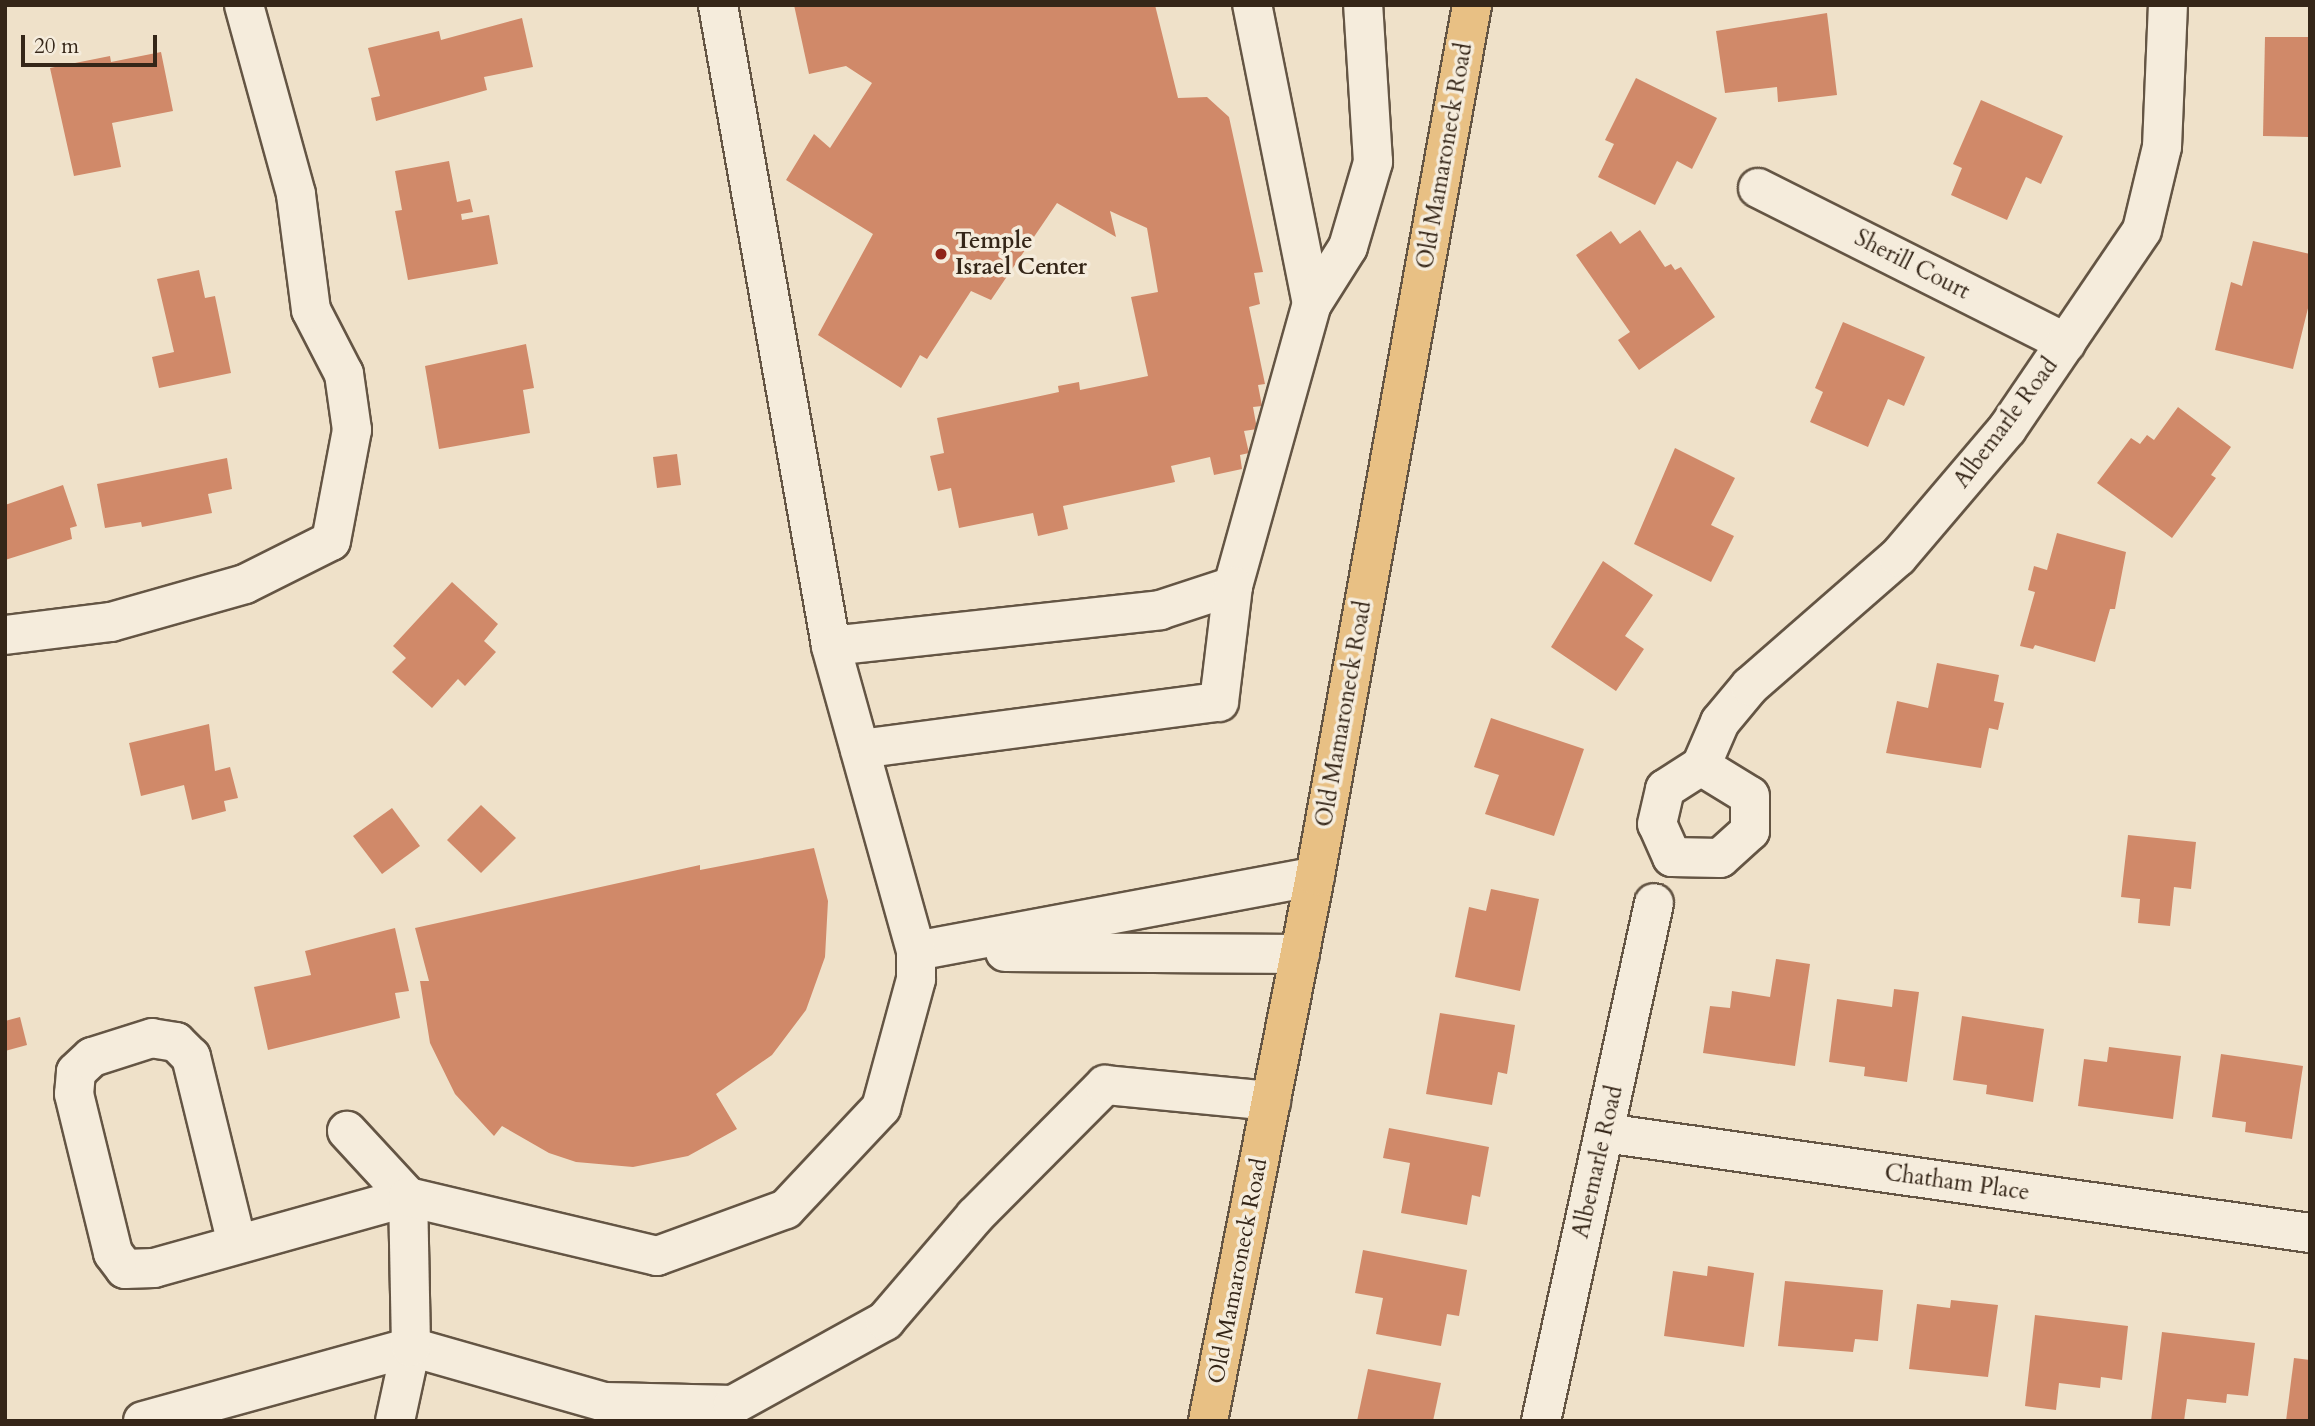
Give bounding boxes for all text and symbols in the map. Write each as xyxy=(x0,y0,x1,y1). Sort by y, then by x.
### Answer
scale bar xyxy=(24,21,161,65)
text: 20 m xyxy=(34,32,79,61)
street label: Old Mamaroneck Road xyxy=(1412,41,1478,271)
street label: Sherill Court xyxy=(1850,224,1974,306)
place label: Temple Israel Center xyxy=(955,227,1087,281)
marker: Temple Israel Center xyxy=(933,246,949,262)
street label: Albemarle Road xyxy=(1948,352,2064,494)
street label: Old Mamaroneck Road xyxy=(1311,599,1377,829)
street label: Albemarle Road xyxy=(1567,1083,1629,1241)
street label: Old Mamaroneck Road xyxy=(1203,1156,1273,1386)
street label: Chatham Place xyxy=(1883,1159,2031,1207)

